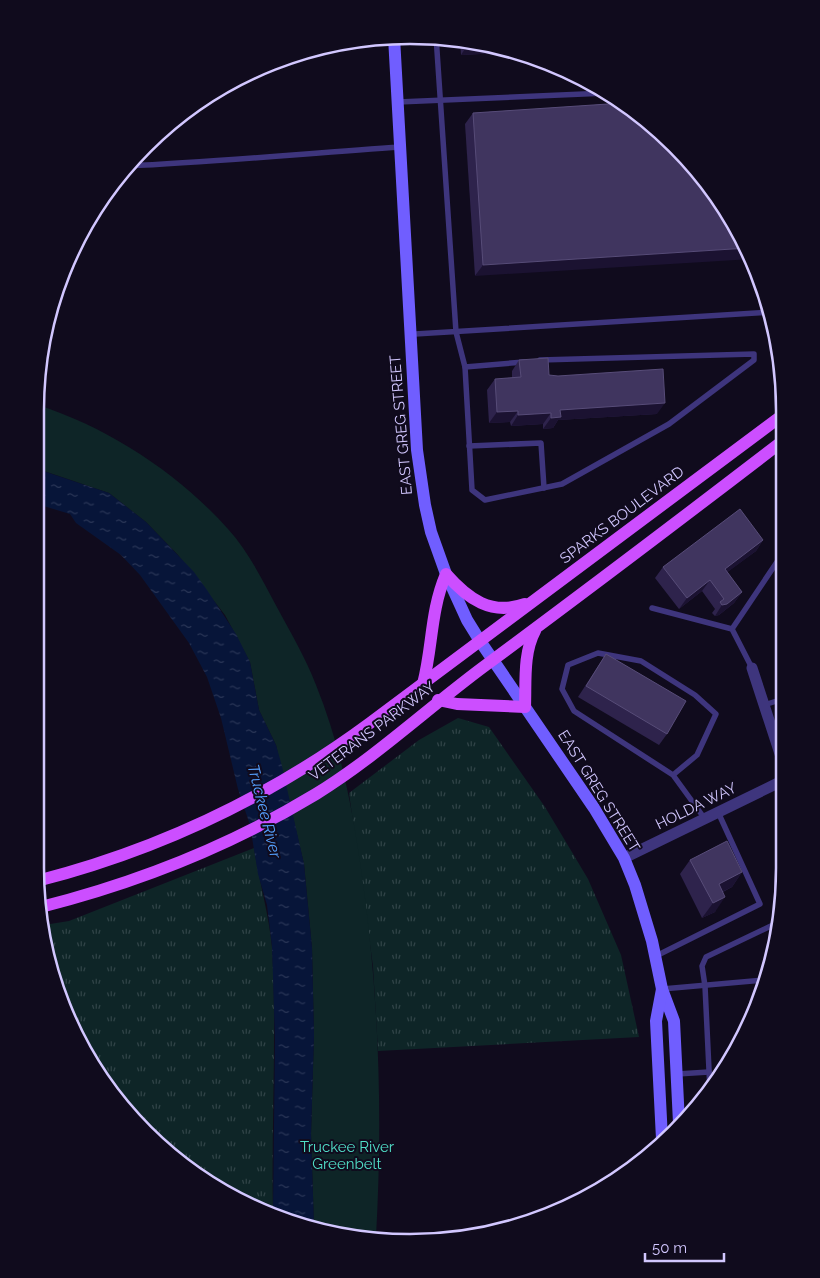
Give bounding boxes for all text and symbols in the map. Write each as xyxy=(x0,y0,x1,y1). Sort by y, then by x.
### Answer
street label: EAST GREG STREET xyxy=(386,354,416,496)
street label: SPARKS BOULEVARD xyxy=(556,462,688,568)
street label: VETERANS PARKWAY xyxy=(305,677,439,784)
street label: EAST GREG STREET xyxy=(554,727,644,855)
water label: Truckee River xyxy=(244,762,285,860)
street label: HOLDA WAY xyxy=(653,779,740,833)
park label: Truckee River Greenbelt xyxy=(300,1138,395,1173)
scale bar xyxy=(645,1230,724,1262)
text: 50 m xyxy=(652,1239,687,1257)

